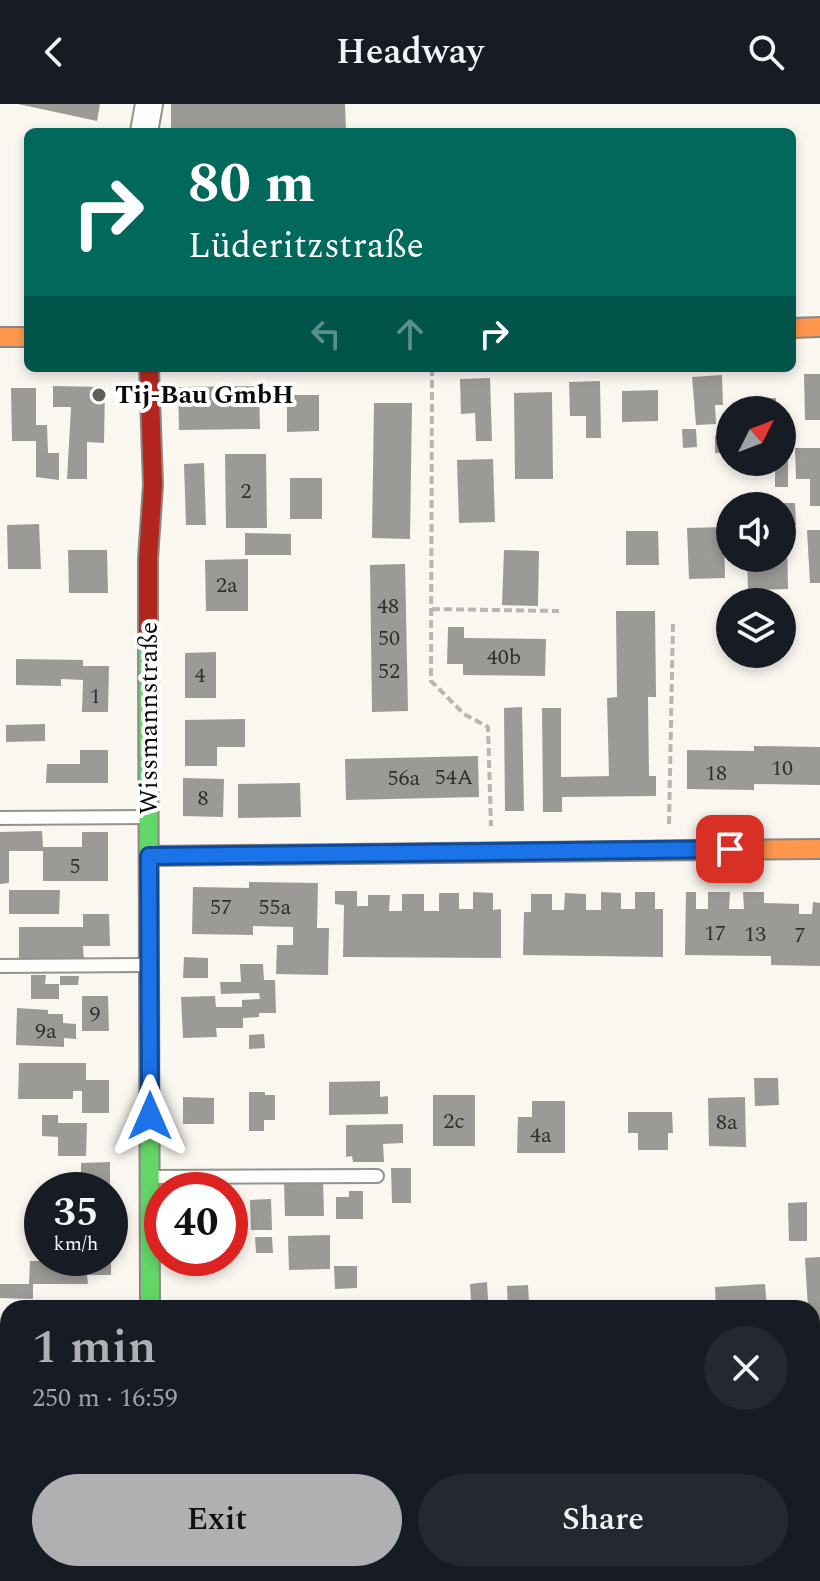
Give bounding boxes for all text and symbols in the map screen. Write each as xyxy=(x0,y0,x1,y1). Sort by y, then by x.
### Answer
text: Headway xyxy=(336,25,484,80)
icon: back xyxy=(32,30,76,74)
icon: search xyxy=(744,30,788,74)
text: 80 m xyxy=(188,142,315,227)
icon: right xyxy=(56,160,160,264)
text: Lüderitzstraße xyxy=(188,219,424,274)
icon: left xyxy=(304,312,348,356)
icon: ahead xyxy=(388,312,432,356)
icon: right xyxy=(472,312,516,356)
place label: Tij-Bau GmbH xyxy=(115,375,294,415)
marker: Tij-Bau GmbH xyxy=(90,386,108,404)
north arrow xyxy=(716,396,796,476)
map controls xyxy=(716,396,796,668)
house number: 2 xyxy=(240,475,252,508)
button: sound xyxy=(716,492,796,572)
house number: 2a xyxy=(216,569,238,602)
button: layers xyxy=(716,588,796,668)
house number: 48 xyxy=(377,590,399,623)
street label: Wissmannstraße xyxy=(129,622,169,814)
house number: 50 xyxy=(378,622,400,655)
house number: 40b xyxy=(487,641,521,674)
house number: 52 xyxy=(378,655,400,688)
house number: 4 xyxy=(194,659,206,692)
house number: 1 xyxy=(89,680,101,713)
house number: 10 xyxy=(771,752,793,785)
house number: 18 xyxy=(705,757,727,790)
house number: 54A xyxy=(435,761,473,794)
house number: 56a xyxy=(388,762,421,795)
house number: 8 xyxy=(197,782,209,815)
pin xyxy=(696,815,764,883)
icon: arrive xyxy=(708,827,752,871)
house number: 5 xyxy=(69,850,81,883)
house number: 57 xyxy=(210,891,232,924)
house number: 55a xyxy=(259,891,292,924)
house number: 17 xyxy=(704,917,726,950)
house number: 13 xyxy=(744,918,766,951)
house number: 7 xyxy=(794,919,806,952)
house number: 9 xyxy=(89,998,101,1031)
house number: 9a xyxy=(35,1015,57,1048)
position arrow xyxy=(108,1074,192,1158)
house number: 2c xyxy=(443,1105,465,1138)
house number: 8a xyxy=(716,1106,738,1139)
house number: 4a xyxy=(530,1119,552,1152)
speed limit sign: 40 xyxy=(144,1172,248,1276)
text: 35 xyxy=(54,1183,98,1244)
text: km/h xyxy=(54,1229,99,1259)
text: 1 min xyxy=(32,1311,157,1384)
button: close xyxy=(704,1326,788,1410)
text: 250 m · 16:59 xyxy=(32,1378,178,1418)
button: Exit xyxy=(32,1474,402,1566)
button: Share xyxy=(418,1474,788,1566)

